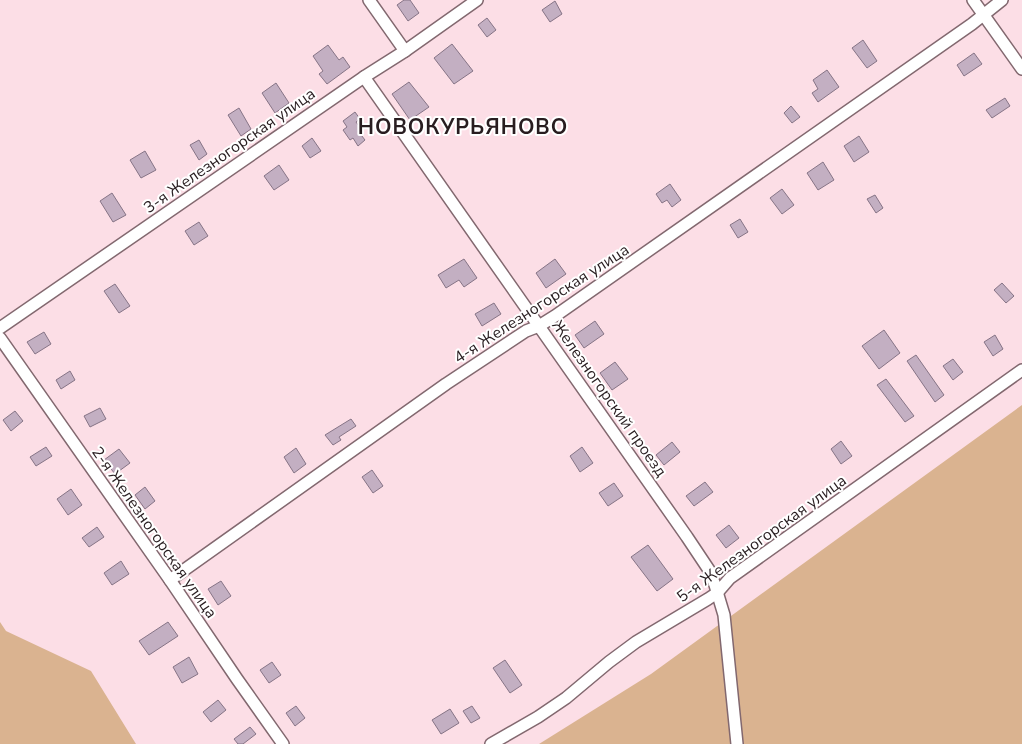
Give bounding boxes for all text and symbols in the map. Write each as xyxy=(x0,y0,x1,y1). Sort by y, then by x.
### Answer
street label: 3-я Железногорская улица xyxy=(139,83,320,219)
district label: НОВОКУРЬЯНОВО xyxy=(358,113,568,141)
street label: 4-я Железногорская улица xyxy=(450,239,633,369)
street label: Железногорский проезд xyxy=(547,316,672,482)
street label: 2-я Железногорская улица xyxy=(86,442,222,623)
street label: 5-я Железногорская улица xyxy=(672,470,851,608)

